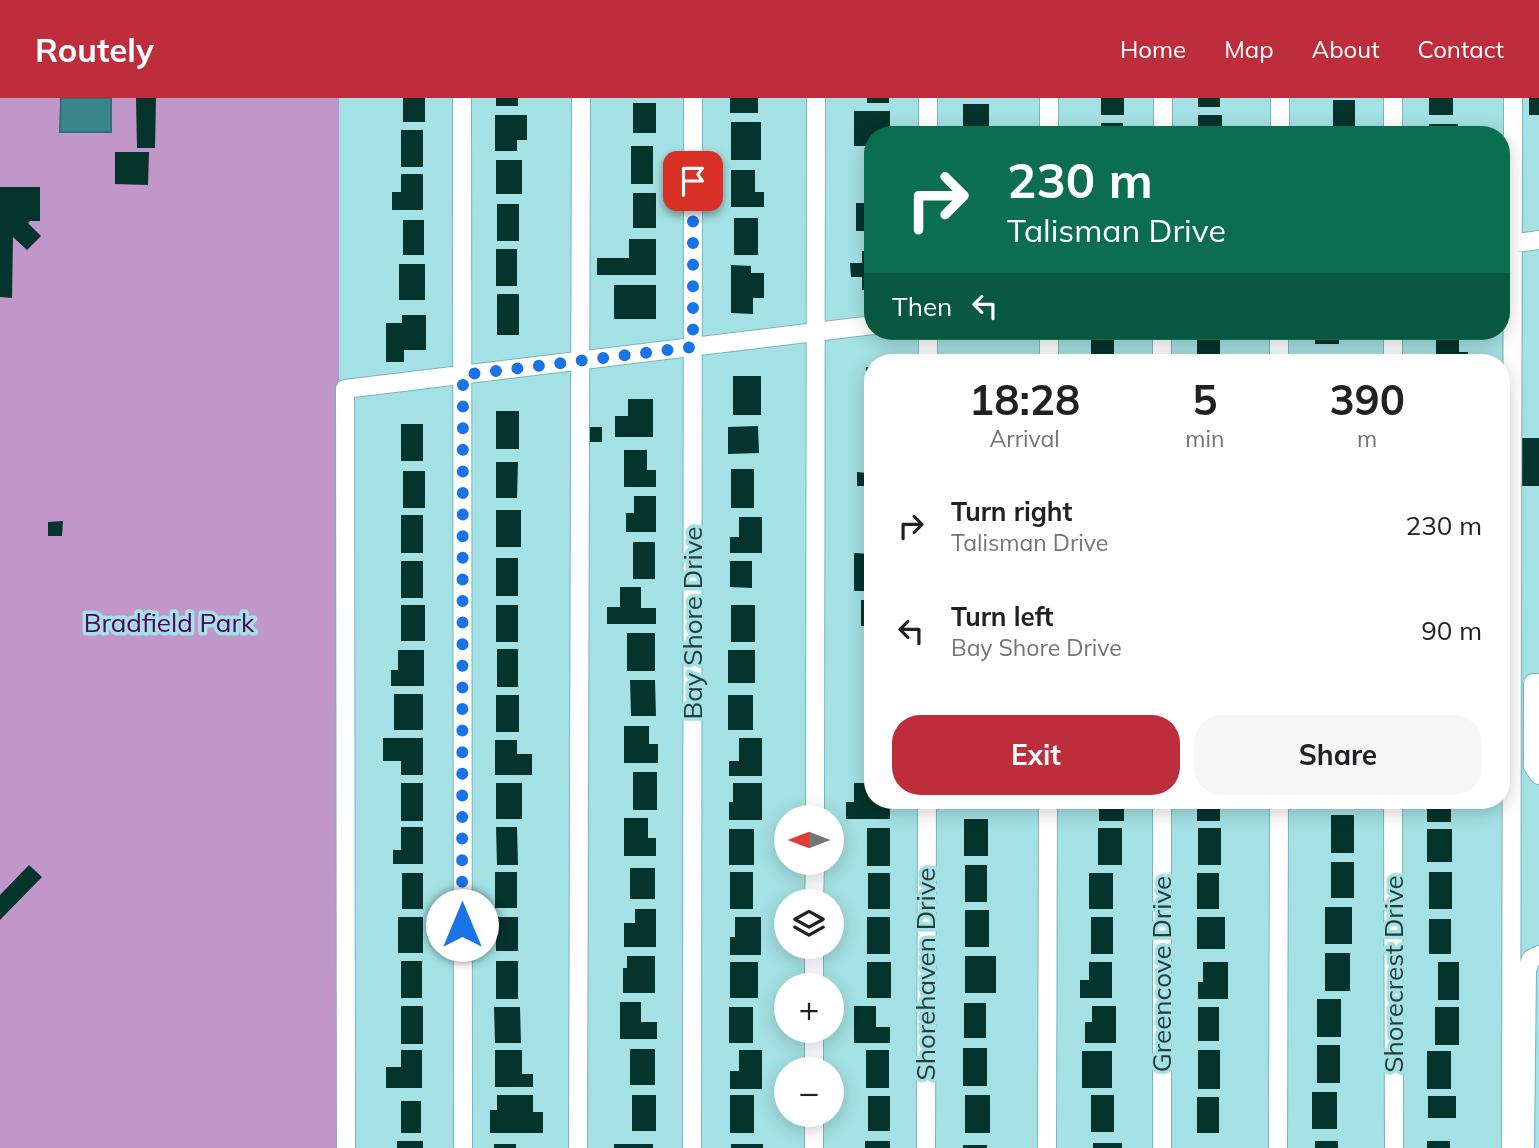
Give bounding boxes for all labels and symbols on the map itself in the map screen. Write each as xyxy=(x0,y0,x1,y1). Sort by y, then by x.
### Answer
pin xyxy=(663,151,723,211)
street label: Bay Shore Drive xyxy=(676,526,709,720)
park label: Bradfield Park xyxy=(84,606,255,639)
north arrow xyxy=(774,805,844,875)
street label: Shorehaven Drive xyxy=(909,868,942,1081)
street label: Shorecrest Drive xyxy=(1377,875,1410,1073)
street label: Greencove Drive xyxy=(1145,876,1178,1072)
position arrow xyxy=(425,888,499,962)

